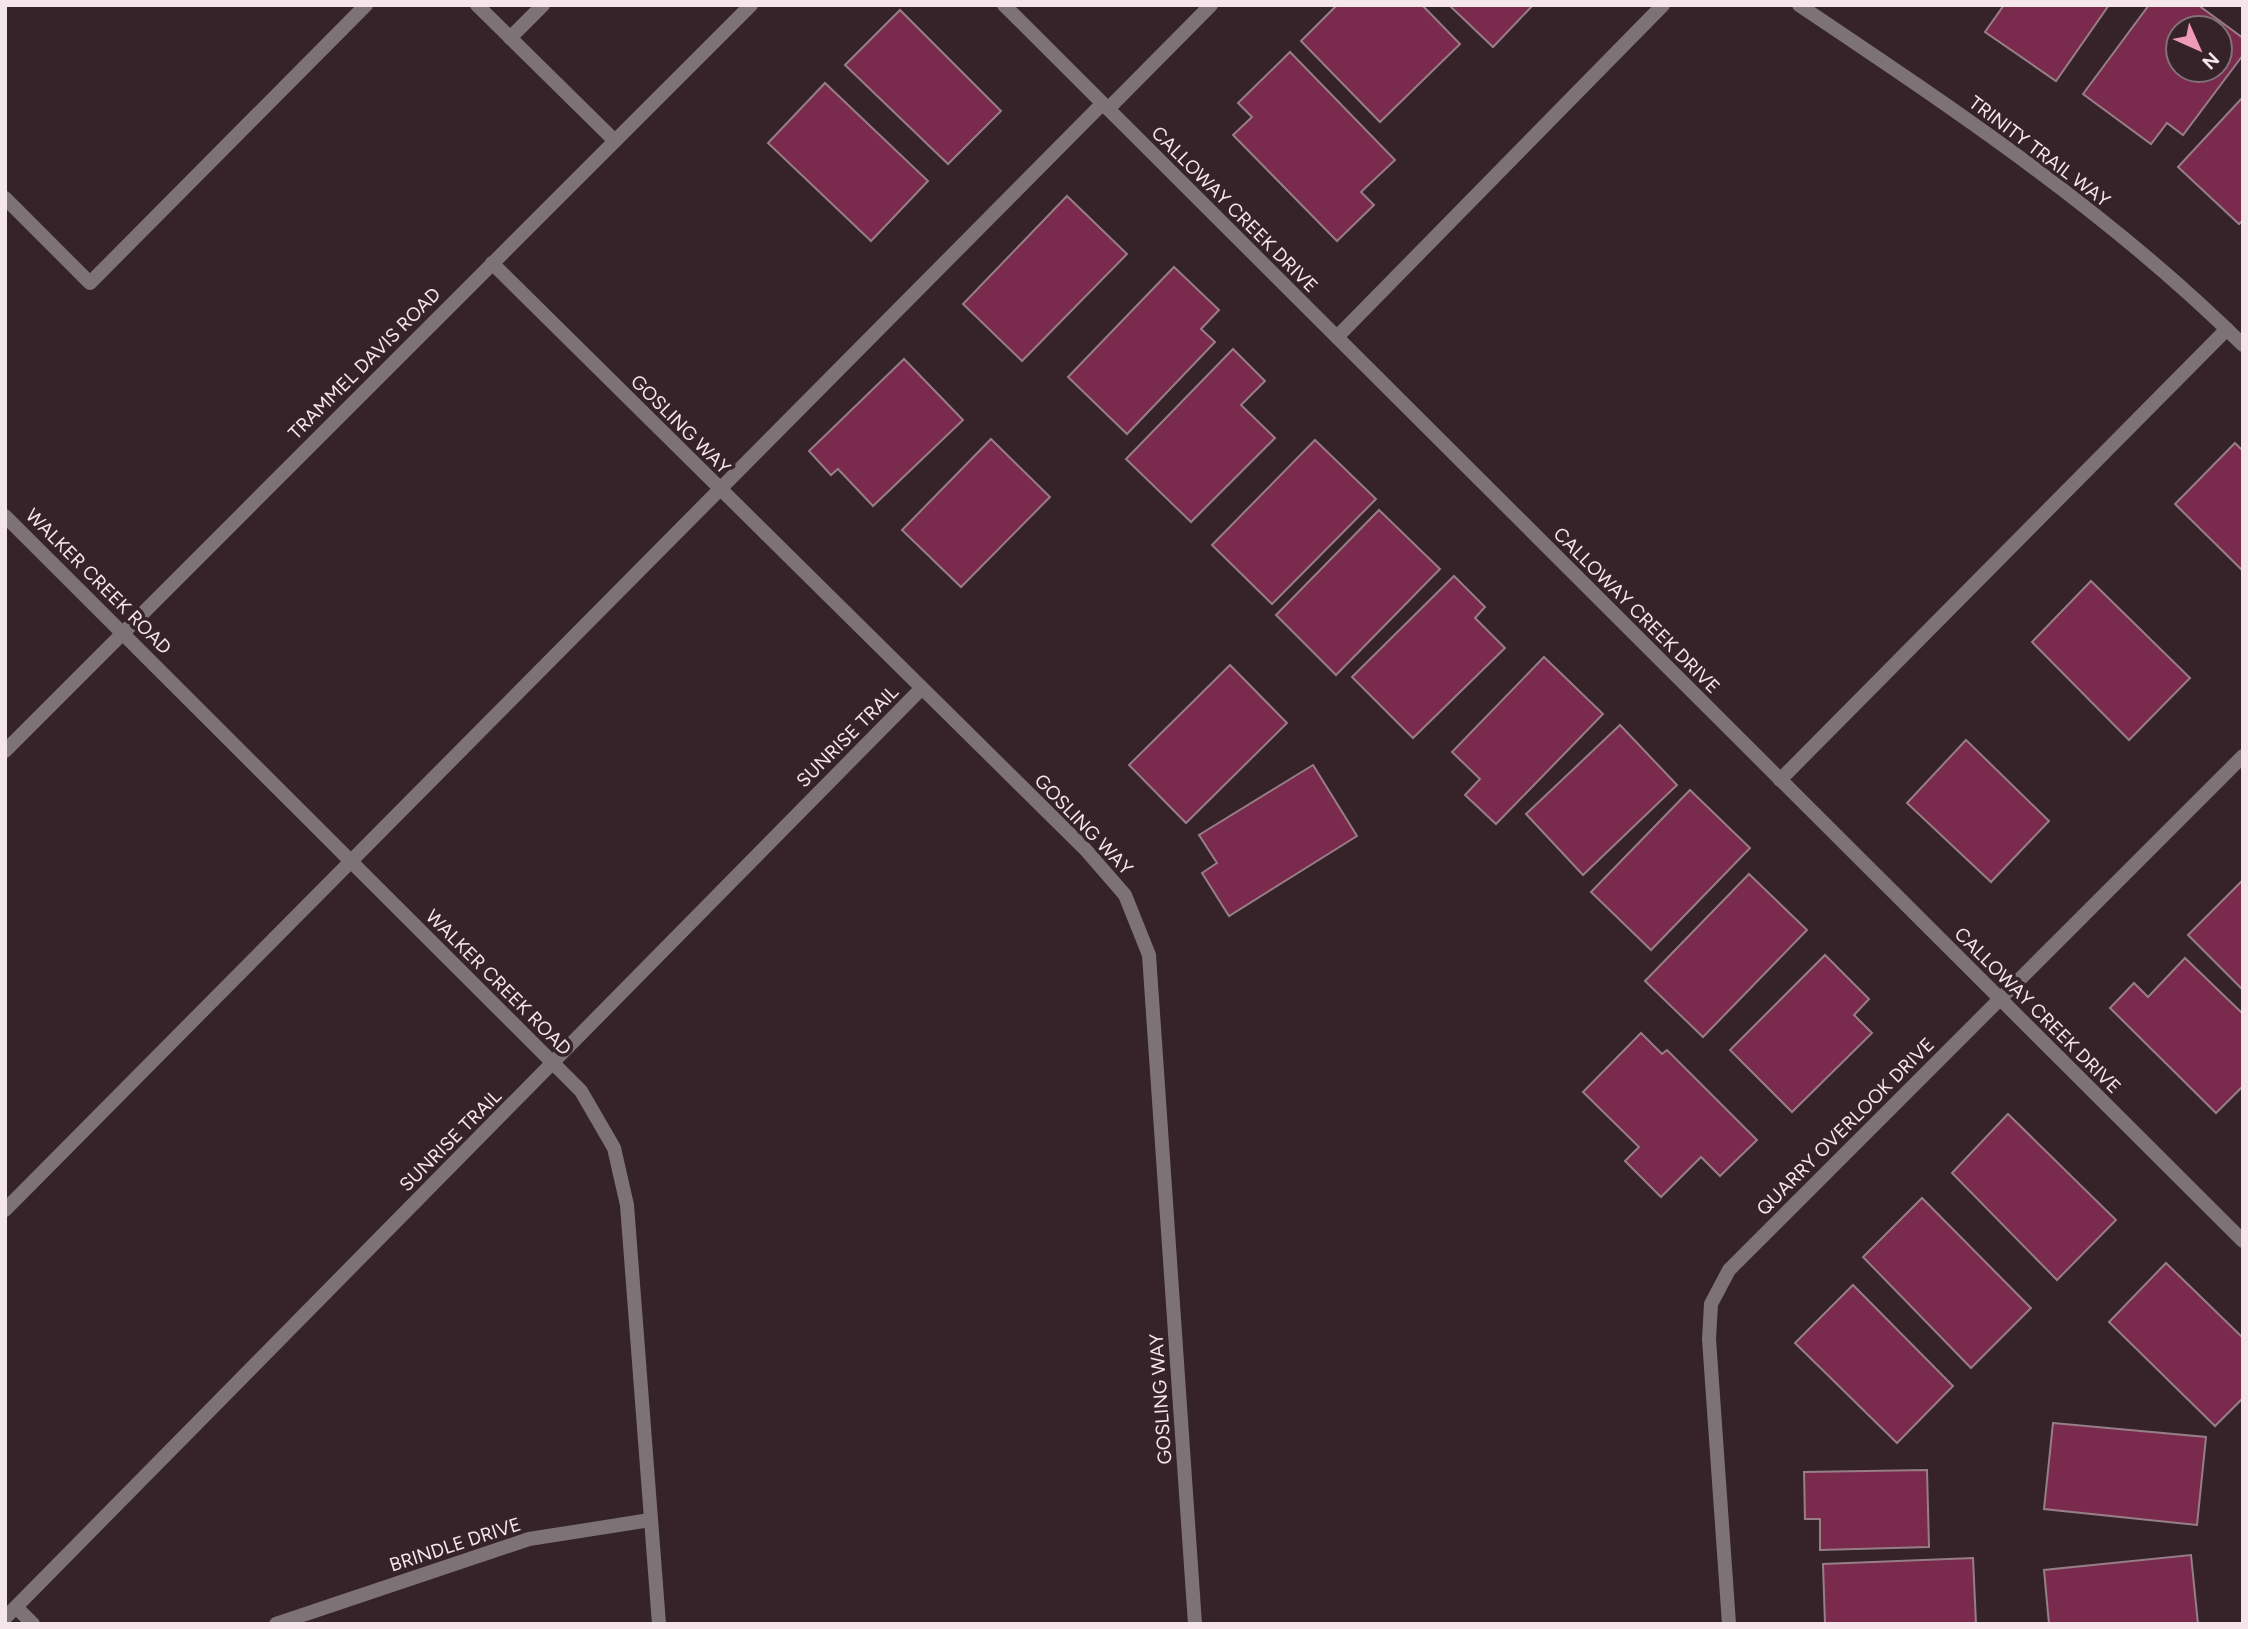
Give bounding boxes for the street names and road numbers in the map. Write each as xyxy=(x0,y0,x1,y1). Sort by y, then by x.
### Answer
street label: TRINITY TRAIL WAY xyxy=(1965,91,2115,212)
street label: CALLOWAY CREEK DRIVE xyxy=(1147,121,1323,297)
street label: TRAMMEL DAVIS ROAD xyxy=(284,283,445,444)
street label: GOSLING WAY xyxy=(626,370,736,479)
street label: WALKER CREEK ROAD xyxy=(21,504,176,659)
street label: CALLOWAY CREEK DRIVE xyxy=(1549,522,1725,698)
street label: SUNRISE TRAIL xyxy=(792,680,903,792)
street label: GOSLING WAY xyxy=(1030,769,1138,880)
street label: WALKER CREEK ROAD xyxy=(421,905,576,1060)
street label: CALLOWAY CREEK DRIVE xyxy=(1950,922,2126,1098)
street label: QUARRY OVERLOOK DRIVE xyxy=(1752,1033,1939,1220)
street label: SUNRISE TRAIL xyxy=(395,1084,506,1196)
street label: GOSLING WAY xyxy=(1144,1332,1177,1465)
street label: BRINDLE DRIVE xyxy=(387,1512,524,1577)

